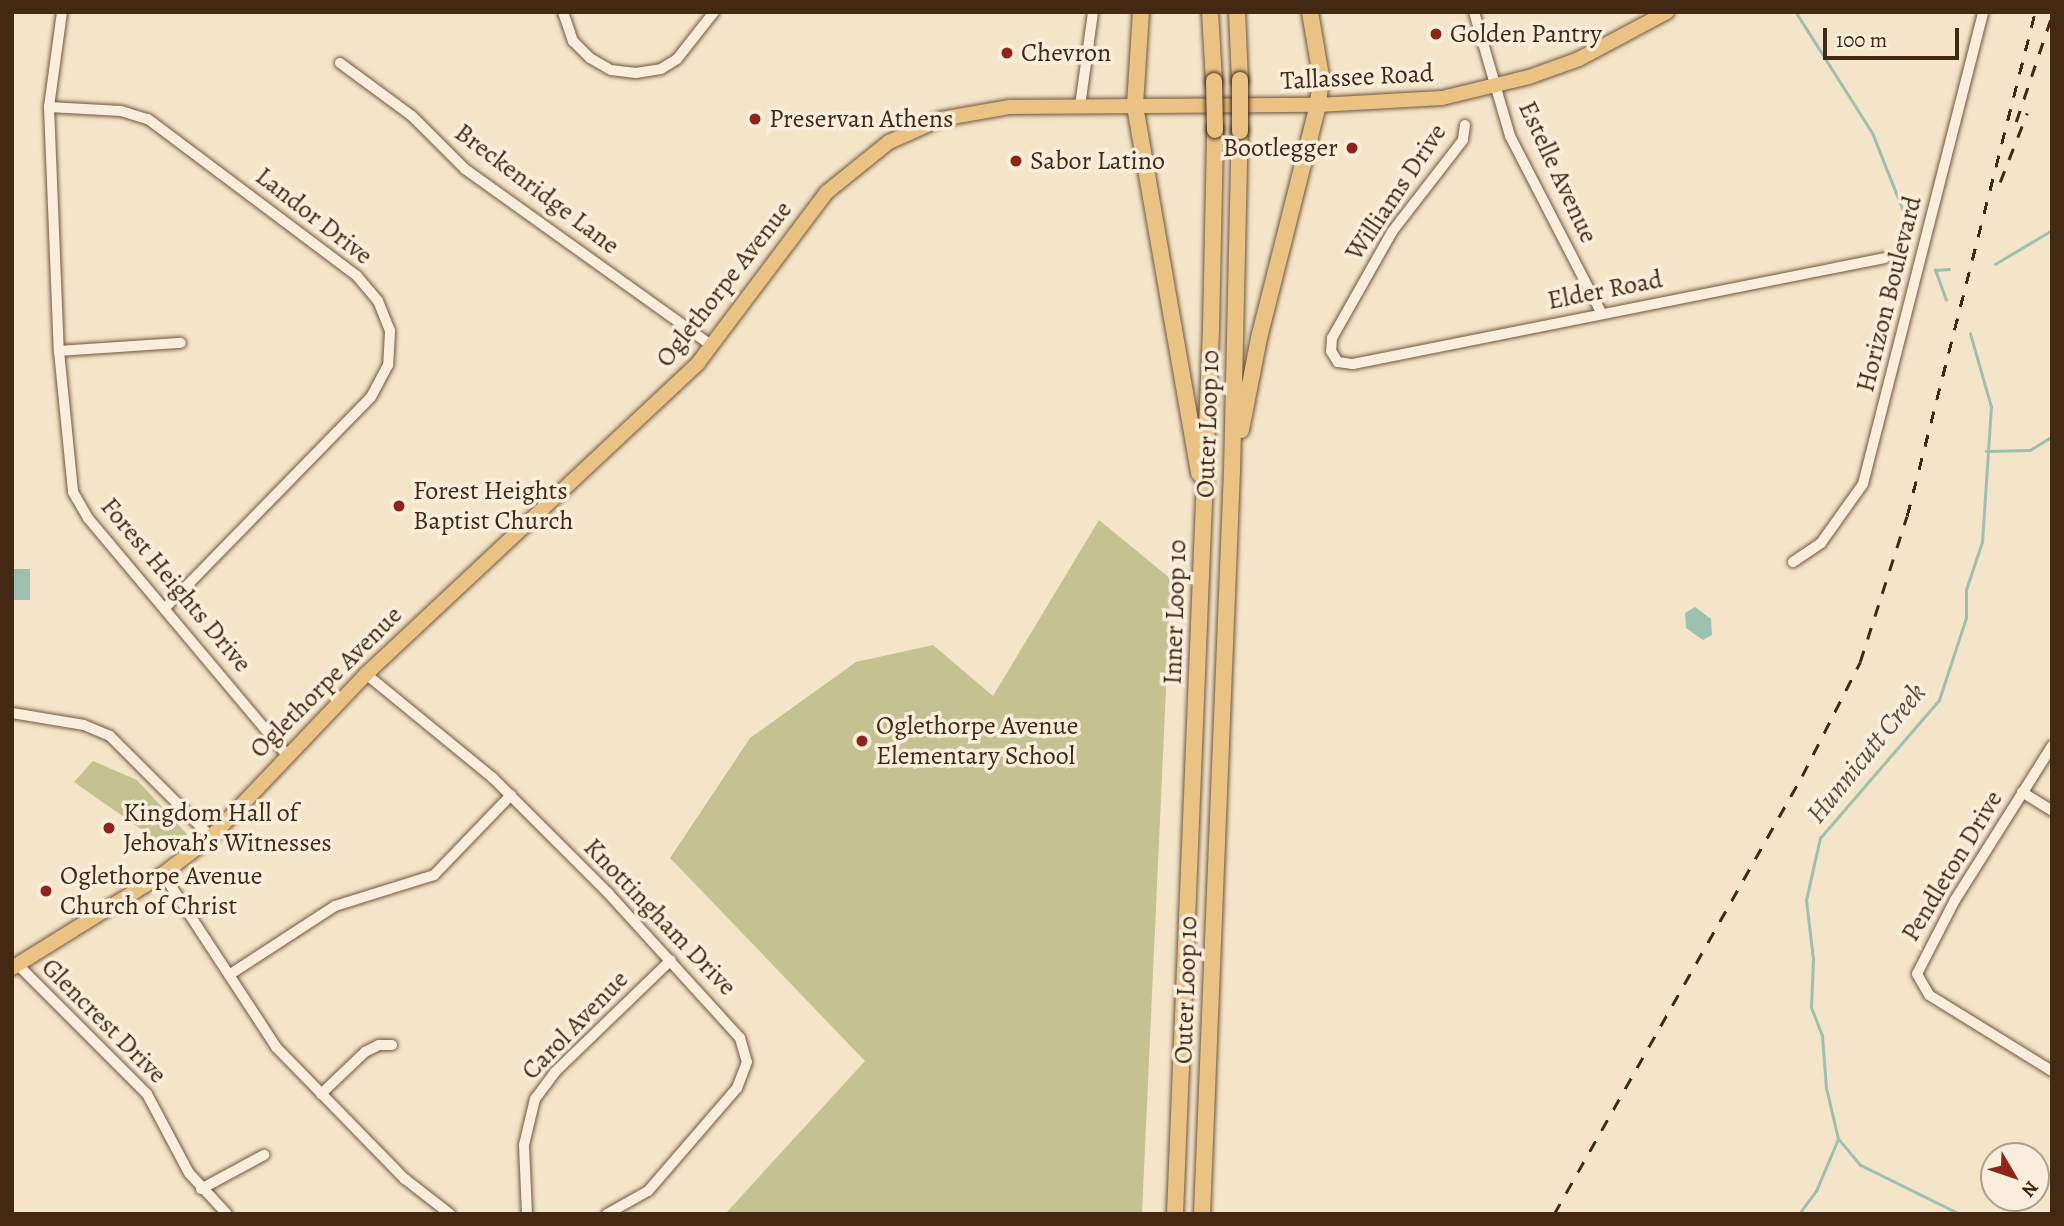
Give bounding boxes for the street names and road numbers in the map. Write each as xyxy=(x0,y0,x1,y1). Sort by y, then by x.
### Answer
street label: Tallassee Road xyxy=(1280,57,1434,97)
street label: Estelle Avenue xyxy=(1512,96,1604,248)
street label: Breckenridge Lane xyxy=(448,117,626,261)
street label: Williams Drive xyxy=(1339,118,1453,266)
street label: Landor Drive xyxy=(249,161,379,271)
street label: Horizon Boulevard xyxy=(1850,193,1928,395)
street label: Oglethorpe Avenue xyxy=(649,195,799,373)
street label: Elder Road xyxy=(1545,264,1665,316)
street label: Outer Loop 10 xyxy=(1190,349,1226,499)
street label: Forest Heights Drive xyxy=(94,491,258,679)
street label: Inner Loop 10 xyxy=(1157,539,1193,685)
street label: Oglethorpe Avenue xyxy=(243,599,409,765)
street label: Pendleton Drive xyxy=(1895,785,2009,947)
street label: Knottingham Drive xyxy=(577,832,743,1002)
street label: Outer Loop 10 xyxy=(1168,915,1204,1065)
street label: Glencrest Drive xyxy=(35,952,173,1090)
street label: Carol Avenue xyxy=(515,964,635,1086)

